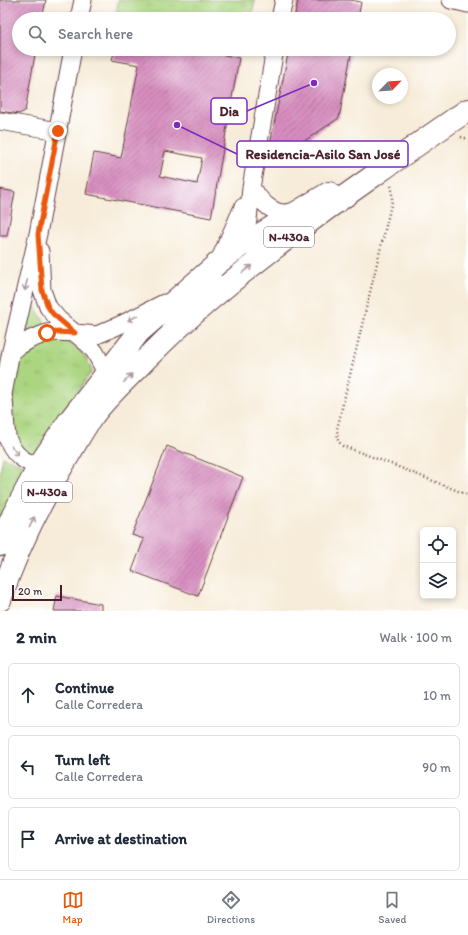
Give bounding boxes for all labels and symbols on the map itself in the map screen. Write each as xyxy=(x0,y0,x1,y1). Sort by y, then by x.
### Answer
north arrow xyxy=(372,68,408,104)
callout: Dia xyxy=(211,98,247,124)
text: Dia xyxy=(219,103,239,120)
route end xyxy=(49,122,67,140)
callout: Residencia-Asilo San José xyxy=(237,141,408,167)
text: Residencia-Asilo San José xyxy=(245,146,401,163)
road number: N-430a xyxy=(264,227,314,247)
one-way arrow xyxy=(242,264,253,273)
one-way arrow xyxy=(22,279,30,292)
one-way arrow xyxy=(127,315,139,322)
route start xyxy=(38,324,56,342)
one-way arrow xyxy=(123,373,132,383)
one-way arrow xyxy=(11,446,19,457)
road number: N-430a xyxy=(22,482,72,502)
one-way arrow xyxy=(29,516,36,528)
scale bar xyxy=(12,583,62,602)

